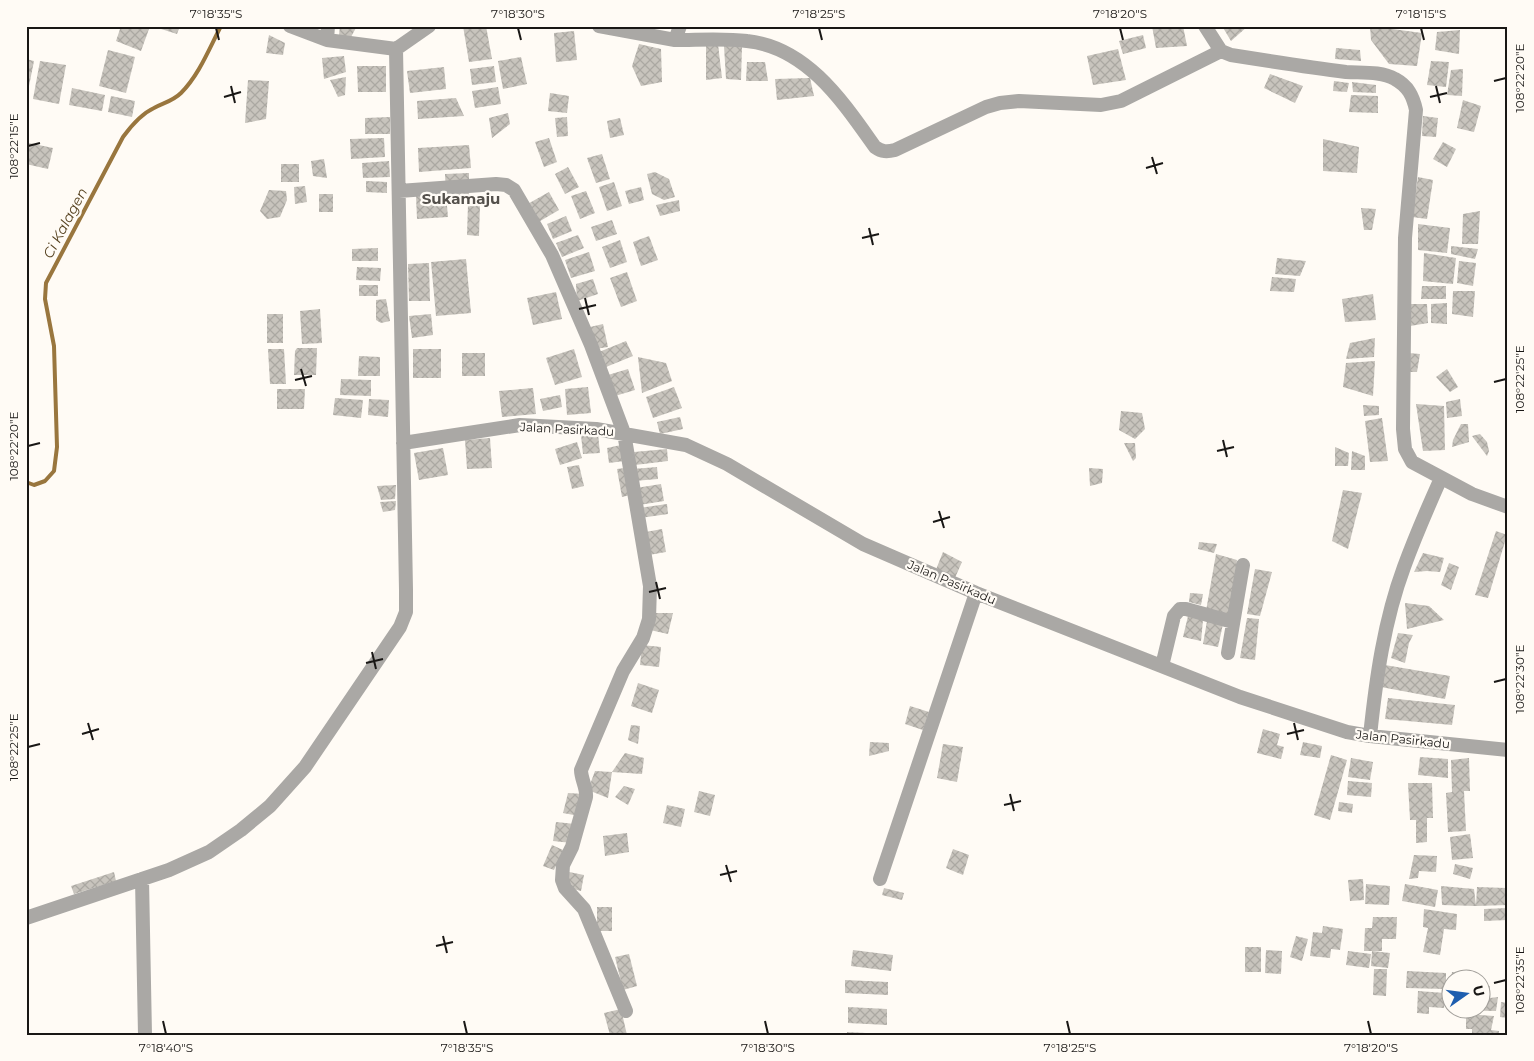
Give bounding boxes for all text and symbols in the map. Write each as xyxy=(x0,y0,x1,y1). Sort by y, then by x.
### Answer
text: 7°18'35"S xyxy=(190,6,242,21)
text: 7°18'30"S xyxy=(491,6,545,21)
text: 7°18'25"S xyxy=(793,6,845,21)
text: 7°18'20"S xyxy=(1093,6,1147,21)
text: 7°18'15"S xyxy=(1396,6,1446,21)
text: 108°22'20"E xyxy=(1512,43,1527,113)
text: 108°22'15"E xyxy=(6,113,21,179)
water label: Ci Kalagen xyxy=(39,185,91,261)
district label: Sukamaju xyxy=(422,189,500,208)
text: 108°22'25"E xyxy=(1512,345,1527,413)
text: 108°22'20"E xyxy=(6,411,21,481)
street label: Jalan Pasirkadu xyxy=(519,419,614,439)
street label: Jalan Pasirkadu xyxy=(905,556,998,607)
text: 108°22'30"E xyxy=(1512,645,1527,713)
text: 108°22'25"E xyxy=(6,713,21,781)
street label: Jalan Pasirkadu xyxy=(1354,727,1451,751)
text: 108°22'35"E xyxy=(1512,946,1527,1014)
north arrow xyxy=(1442,968,1492,1018)
text: U xyxy=(1469,983,1489,998)
text: 7°18'40"S xyxy=(139,1040,193,1055)
text: 7°18'35"S xyxy=(441,1040,493,1055)
text: 7°18'30"S xyxy=(741,1040,795,1055)
text: 7°18'25"S xyxy=(1044,1040,1096,1055)
text: 7°18'20"S xyxy=(1344,1040,1398,1055)

